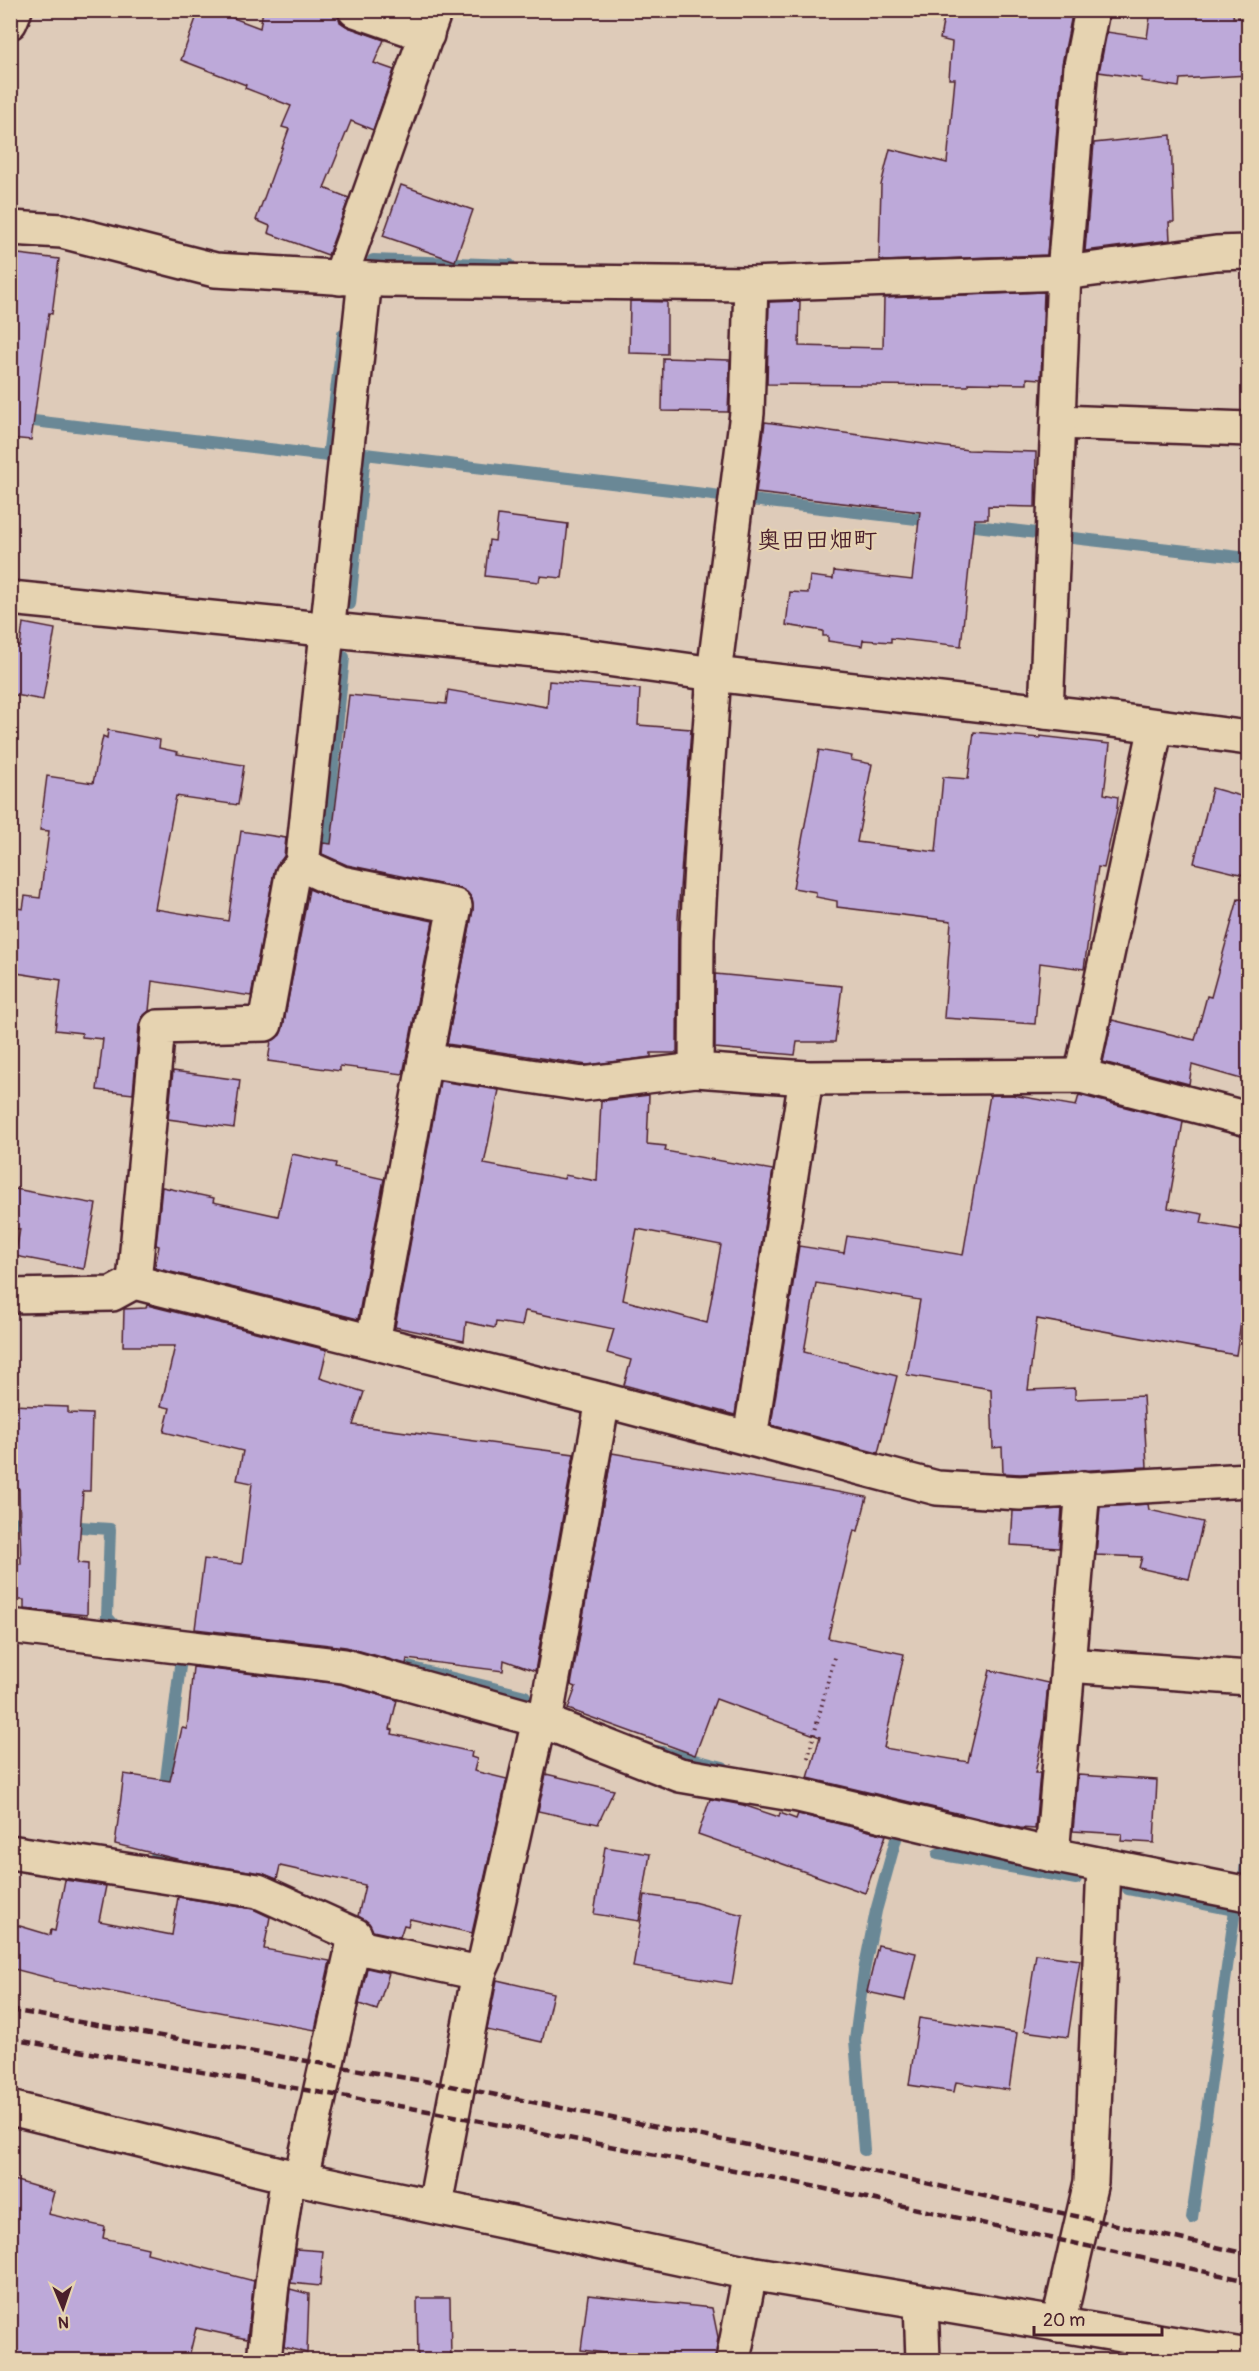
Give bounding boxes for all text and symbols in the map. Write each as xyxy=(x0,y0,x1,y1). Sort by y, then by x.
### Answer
district label: 奥田田畑町 xyxy=(757,526,877,555)
north arrow xyxy=(33,2278,93,2338)
scale bar xyxy=(1034,2299,1162,2337)
text: 20 m xyxy=(1043,2309,1085,2332)
text: N xyxy=(58,2312,69,2332)

